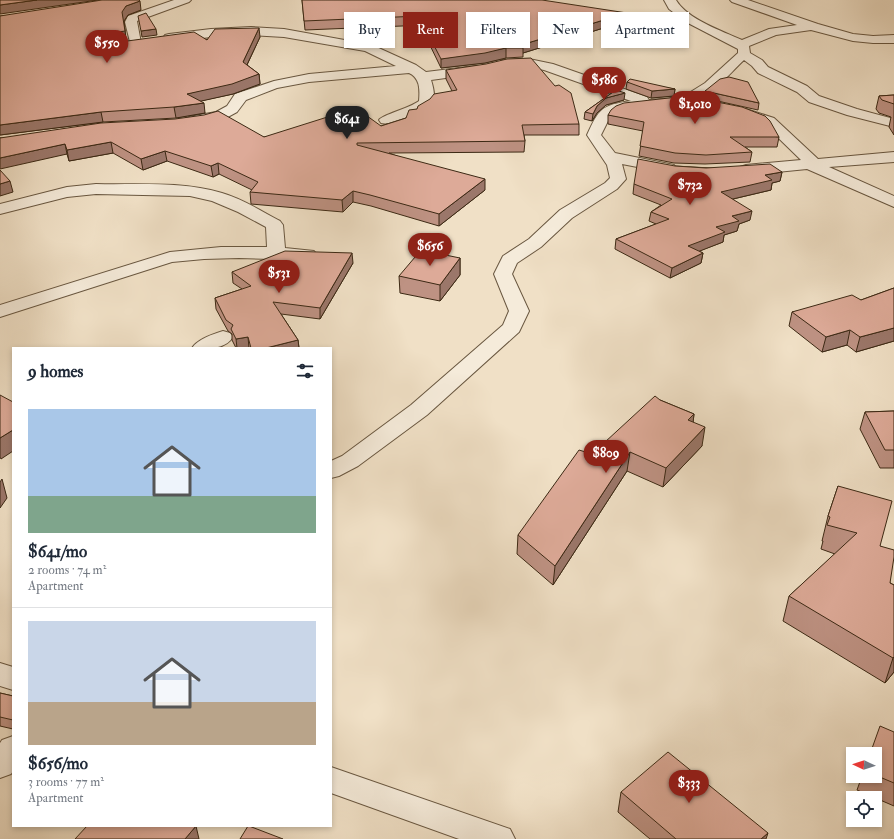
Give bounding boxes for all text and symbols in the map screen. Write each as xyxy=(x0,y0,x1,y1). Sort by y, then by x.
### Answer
chip: Buy xyxy=(344,12,395,48)
chip: Rent xyxy=(403,12,458,48)
chip: Filters xyxy=(466,12,530,48)
chip: New xyxy=(538,12,593,48)
chip: Apartment xyxy=(601,12,689,48)
pin: $550 xyxy=(83,30,131,64)
text: $550 xyxy=(94,35,120,51)
pin: $586 xyxy=(580,67,628,101)
text: $586 xyxy=(591,72,617,88)
pin: $1,010 xyxy=(662,91,728,125)
text: $1,010 xyxy=(679,96,711,112)
pin: $641 xyxy=(323,106,371,140)
text: $641 xyxy=(334,111,360,127)
pin: $732 xyxy=(666,172,714,206)
text: $732 xyxy=(678,177,702,193)
pin: $656 xyxy=(406,233,454,267)
text: $656 xyxy=(417,238,443,254)
pin: $531 xyxy=(255,260,303,294)
text: $531 xyxy=(268,265,290,281)
icon: filters xyxy=(294,360,316,382)
text: 9 homes xyxy=(28,361,83,382)
icon: home xyxy=(136,435,208,507)
pin: $809 xyxy=(582,440,630,474)
text: $809 xyxy=(593,445,619,461)
text: $641/mo xyxy=(28,541,87,562)
text: 2 rooms · 74 m² xyxy=(28,562,106,578)
text: Apartment xyxy=(28,578,84,594)
icon: home xyxy=(136,647,208,719)
north arrow xyxy=(846,747,882,783)
map controls xyxy=(846,747,882,827)
text: $656/mo xyxy=(28,753,88,774)
pin: $333 xyxy=(665,770,713,804)
text: 3 rooms · 77 m² xyxy=(28,774,104,790)
text: $333 xyxy=(678,775,700,791)
text: Apartment xyxy=(28,790,84,806)
button: locate xyxy=(846,791,882,827)

